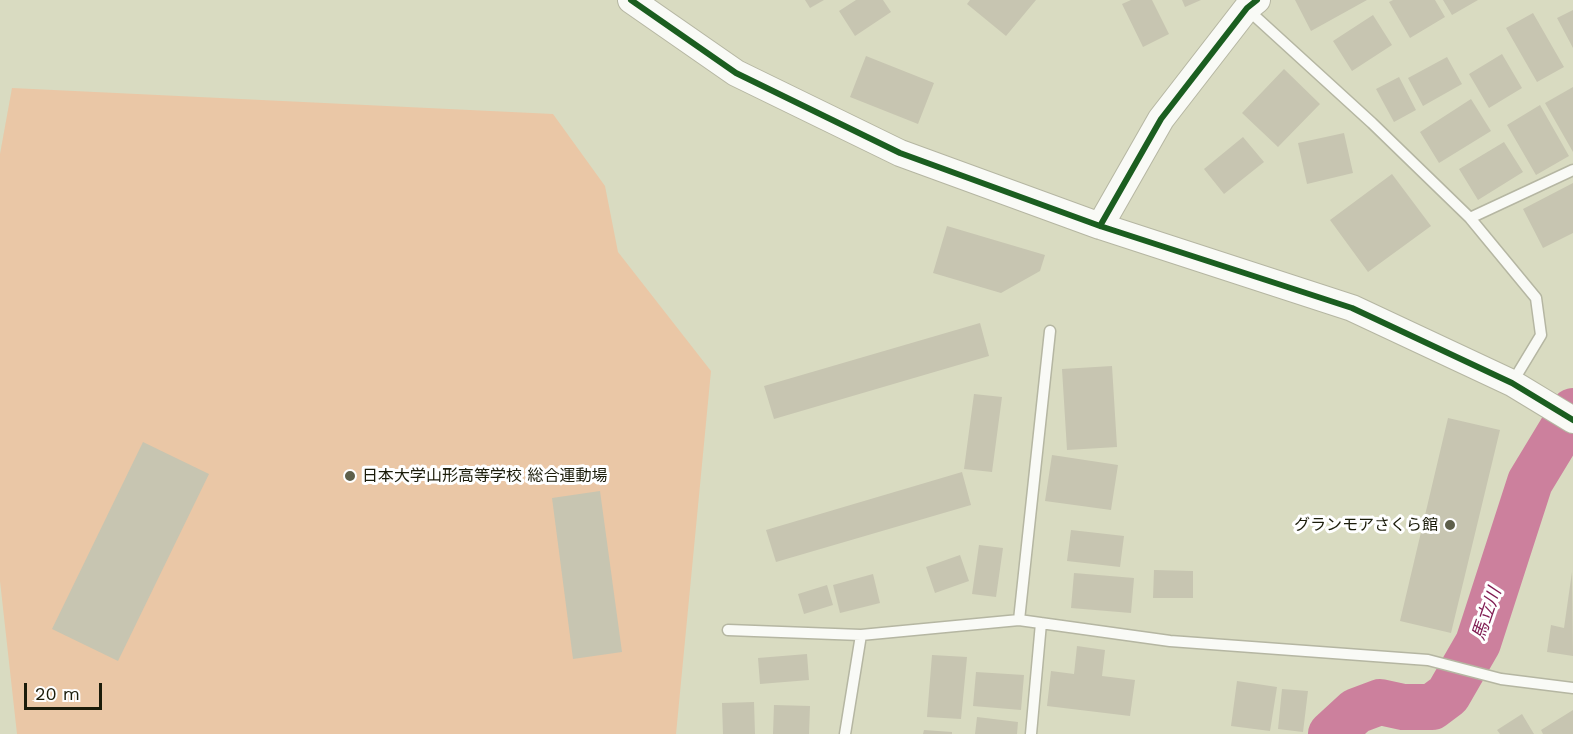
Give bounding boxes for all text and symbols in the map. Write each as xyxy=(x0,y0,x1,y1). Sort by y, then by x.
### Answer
place label: 日本大学山形高等学校 総合運動場 xyxy=(362,466,607,486)
marker: 日本大学山形高等学校 総合運動場 xyxy=(343,469,357,483)
place label: グランモアさくら館 xyxy=(1294,515,1438,535)
marker: グランモアさくら館 xyxy=(1443,518,1457,532)
water label: 馬立川 xyxy=(1468,585,1506,643)
scale bar xyxy=(27,671,105,709)
text: 20 m xyxy=(35,683,80,704)

